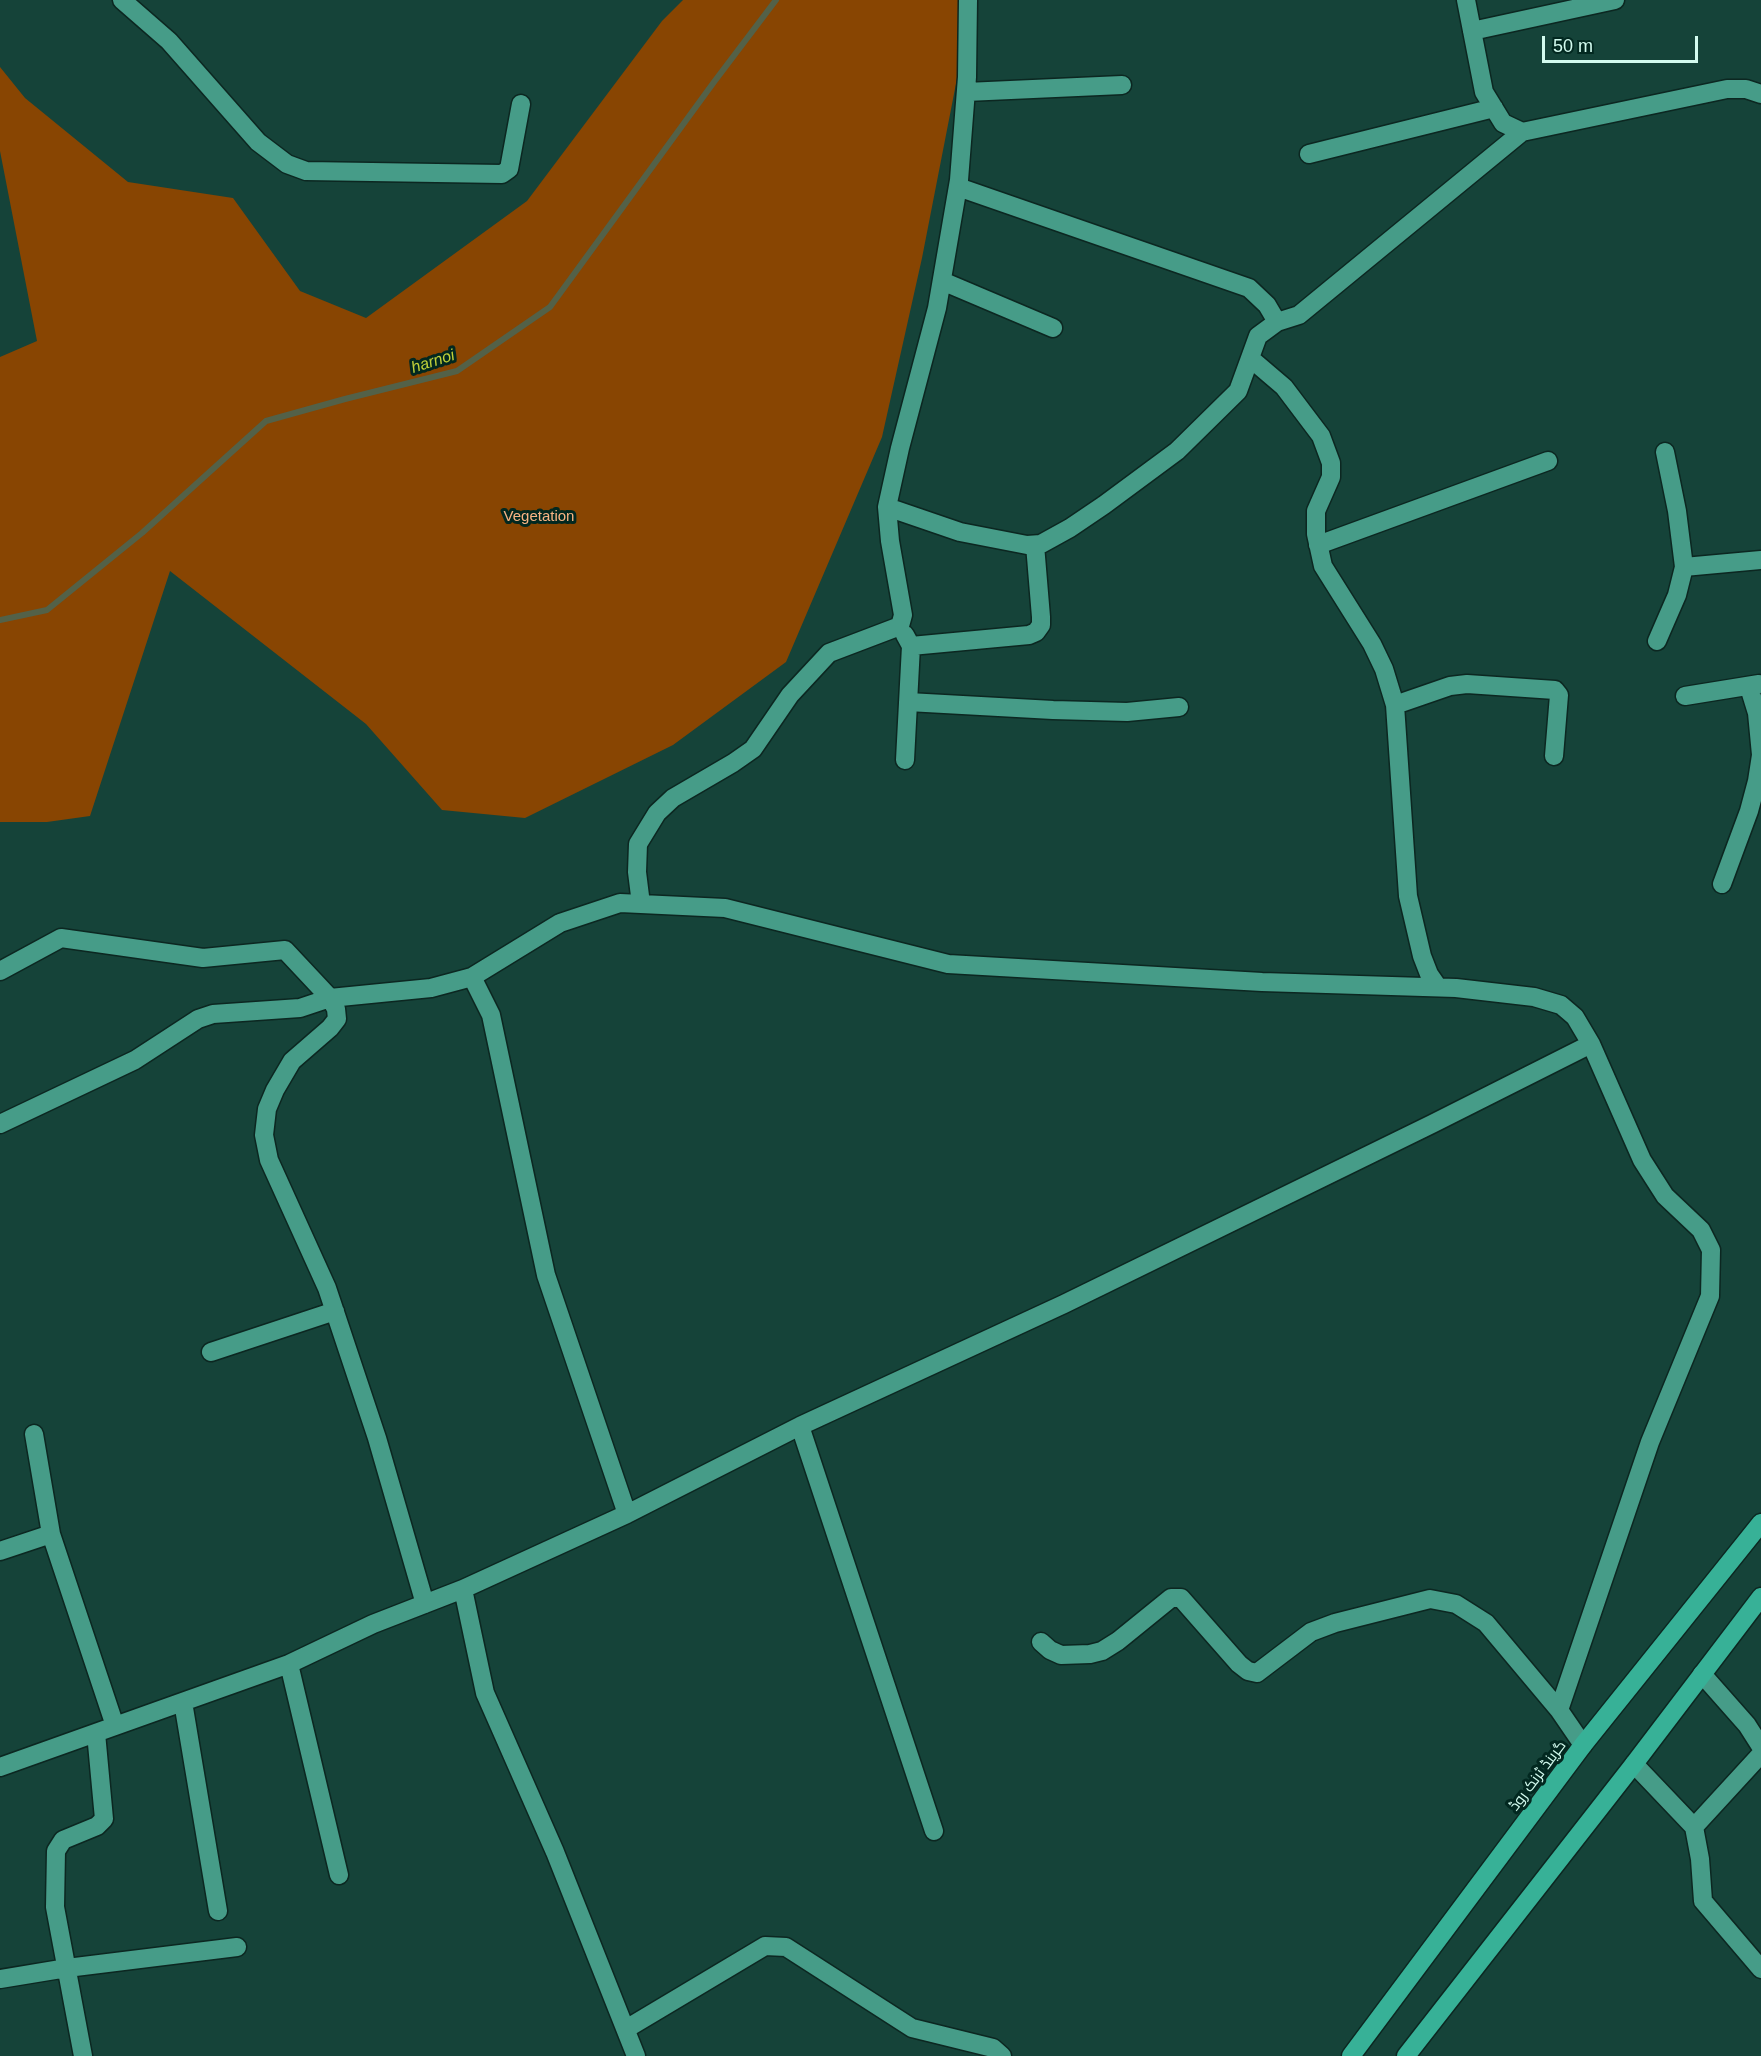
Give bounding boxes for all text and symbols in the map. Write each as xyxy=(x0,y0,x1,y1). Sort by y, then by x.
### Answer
scale bar xyxy=(1545,24,1701,62)
text: 50 m xyxy=(1553,36,1593,56)
water label: harnoi xyxy=(409,346,457,378)
park label: Vegetation xyxy=(504,508,574,526)
street label: گرینڈ ٹرنک روڈ xyxy=(1506,1737,1570,1815)

